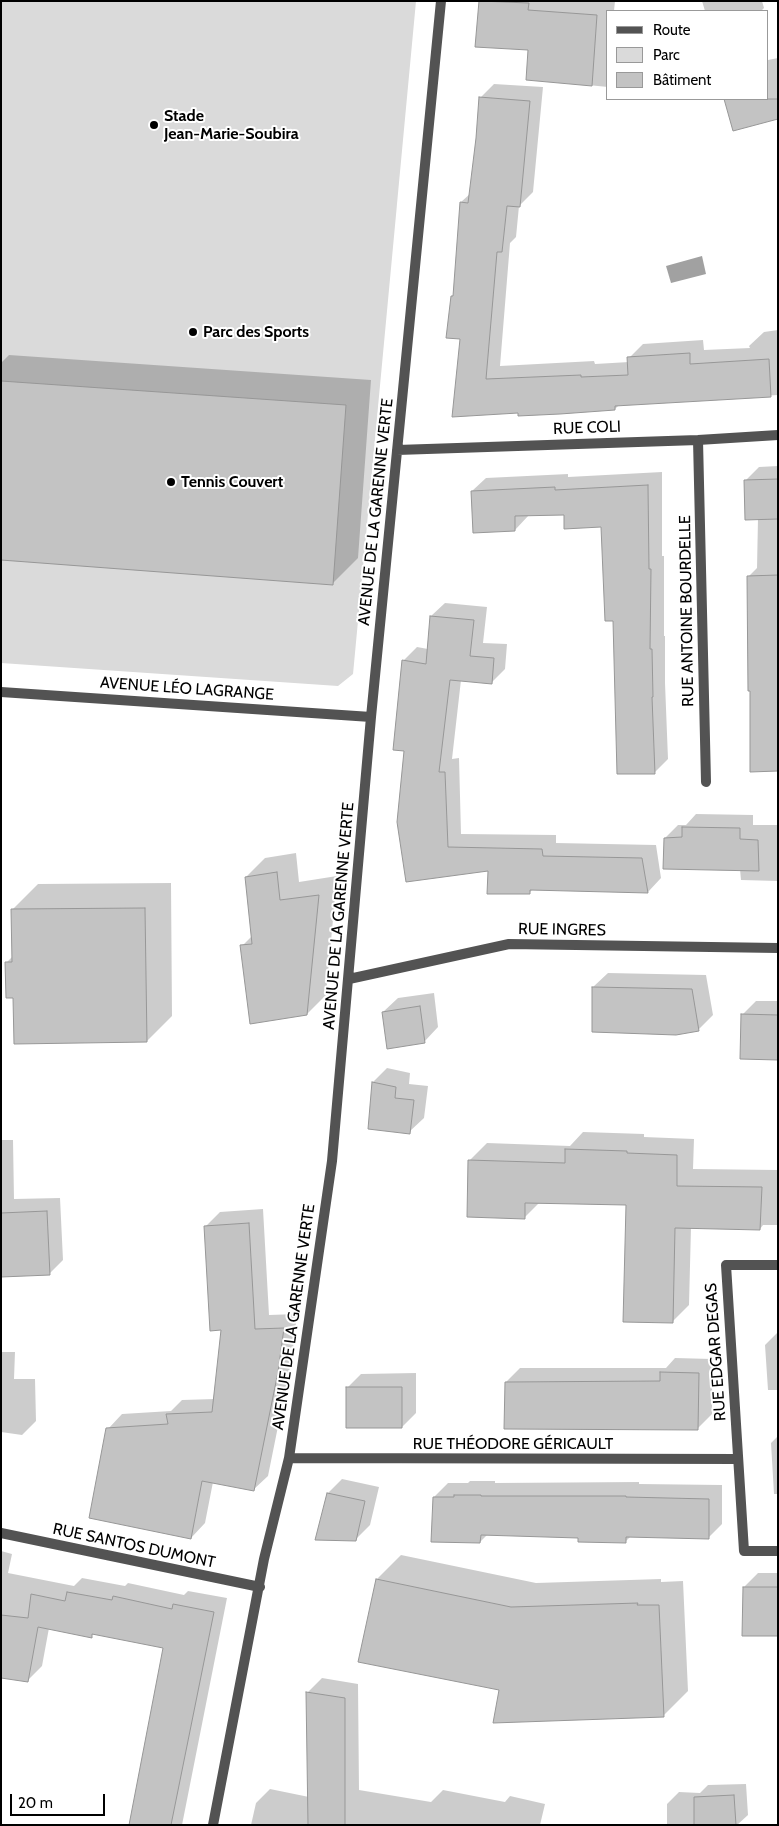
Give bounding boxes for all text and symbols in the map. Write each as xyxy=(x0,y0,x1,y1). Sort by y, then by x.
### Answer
legend xyxy=(606,10,769,100)
text: Route xyxy=(653,21,691,39)
text: Parc xyxy=(653,46,680,64)
text: Bâtiment xyxy=(653,71,711,89)
place label: Stade Jean-Marie-Soubira xyxy=(164,106,299,144)
marker: Stade Jean-Marie-Soubira xyxy=(148,119,160,131)
place label: Parc des Sports xyxy=(203,322,309,342)
marker: Parc des Sports xyxy=(187,326,199,338)
street label: AVENUE DE LA GARENNE VERTE xyxy=(355,398,397,626)
street label: RUE COLI xyxy=(553,417,621,439)
place label: Tennis Couvert xyxy=(181,472,283,492)
marker: Tennis Couvert xyxy=(165,476,177,488)
street label: RUE ANTOINE BOURDELLE xyxy=(676,515,698,707)
street label: AVENUE LÉO LAGRANGE xyxy=(99,673,275,705)
street label: AVENUE DE LA GARENNE VERTE xyxy=(319,802,359,1030)
street label: RUE INGRES xyxy=(518,920,606,940)
street label: AVENUE DE LA GARENNE VERTE xyxy=(269,1203,319,1431)
street label: RUE EDGAR DEGAS xyxy=(702,1282,730,1422)
street label: RUE THÉODORE GÉRICAULT xyxy=(413,1434,613,1454)
street label: RUE SANTOS DUMONT xyxy=(51,1519,217,1573)
scale bar xyxy=(12,1784,108,1816)
text: 20 m xyxy=(18,1794,53,1812)

